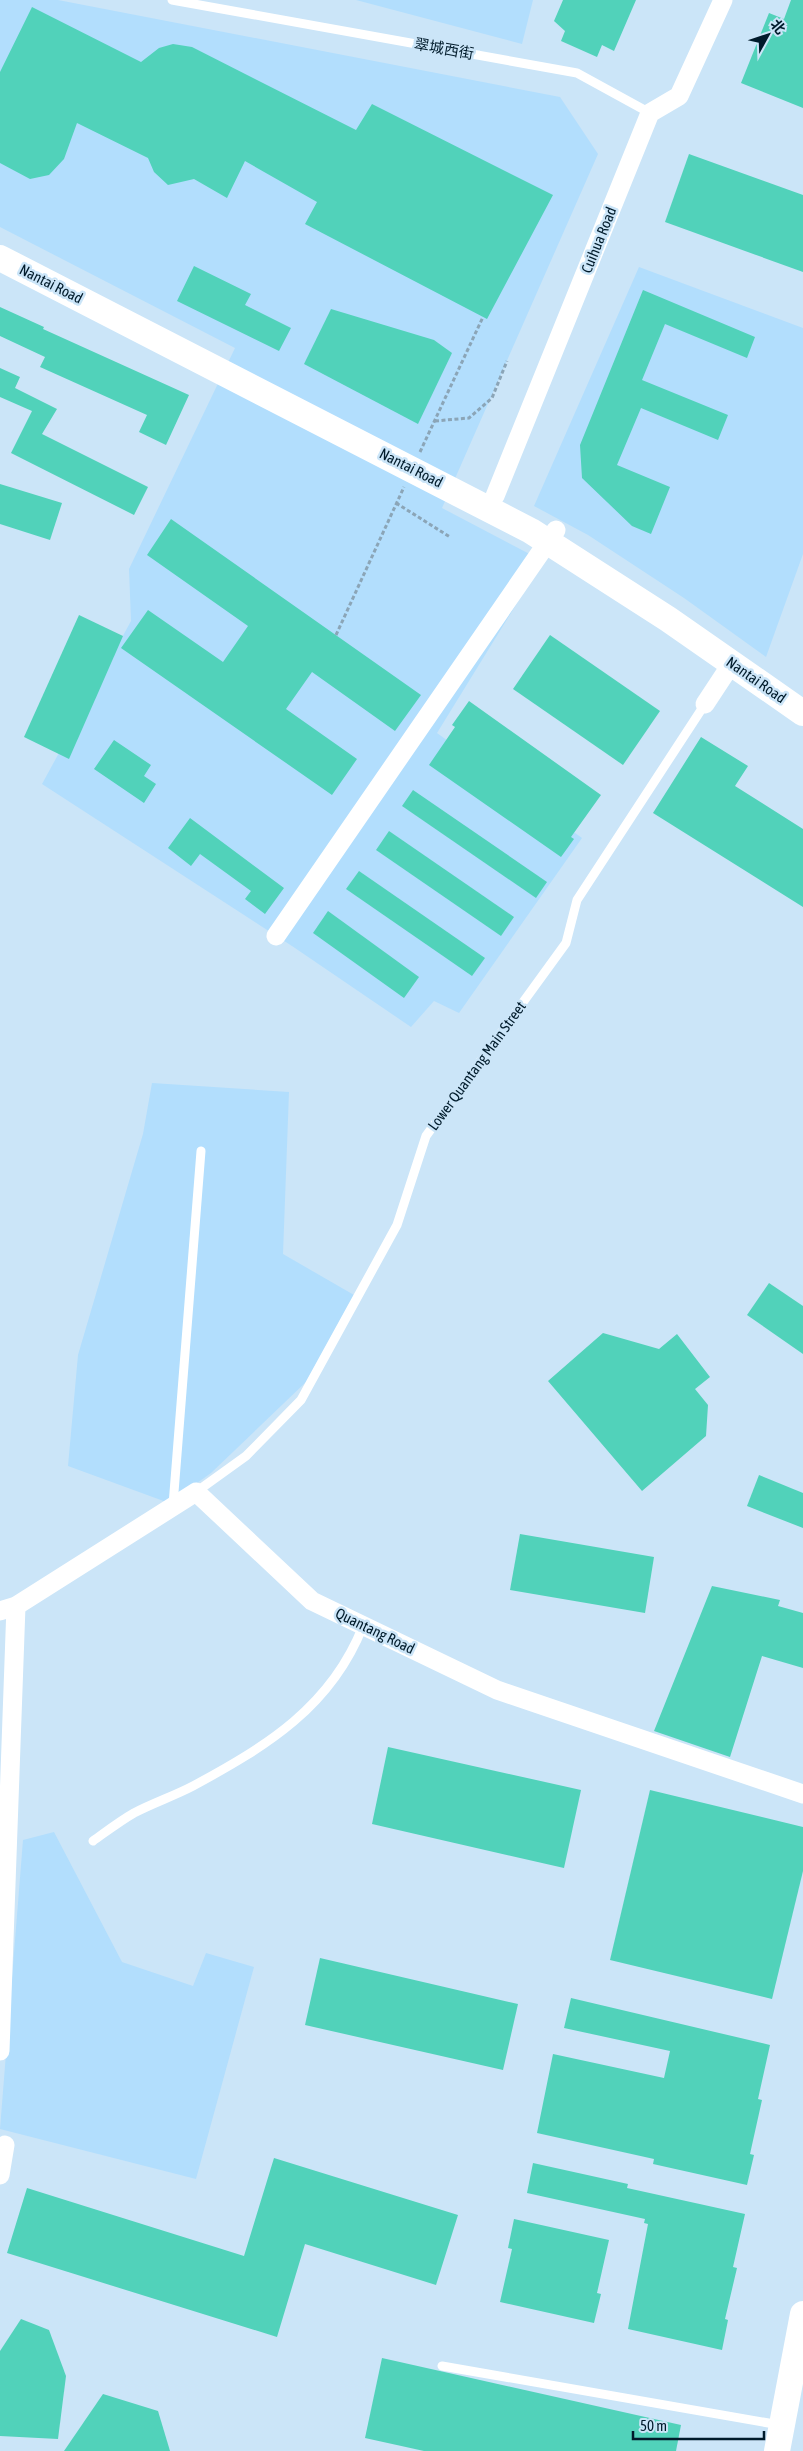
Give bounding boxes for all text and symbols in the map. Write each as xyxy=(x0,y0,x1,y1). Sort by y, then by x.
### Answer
north arrow xyxy=(743,10,793,60)
text: 北 xyxy=(767,16,789,37)
street label: 翠城西街 xyxy=(413,35,475,62)
street label: Cuihua Road xyxy=(578,204,619,275)
street label: Nantai Road xyxy=(17,260,86,307)
street label: Nantai Road xyxy=(377,444,446,491)
street label: Nantai Road xyxy=(723,653,789,706)
street label: Lower Quantang Main Street xyxy=(424,998,529,1133)
street label: Quantang Road xyxy=(333,1604,418,1657)
scale bar xyxy=(633,2408,764,2440)
text: 50 m xyxy=(640,2417,667,2434)

